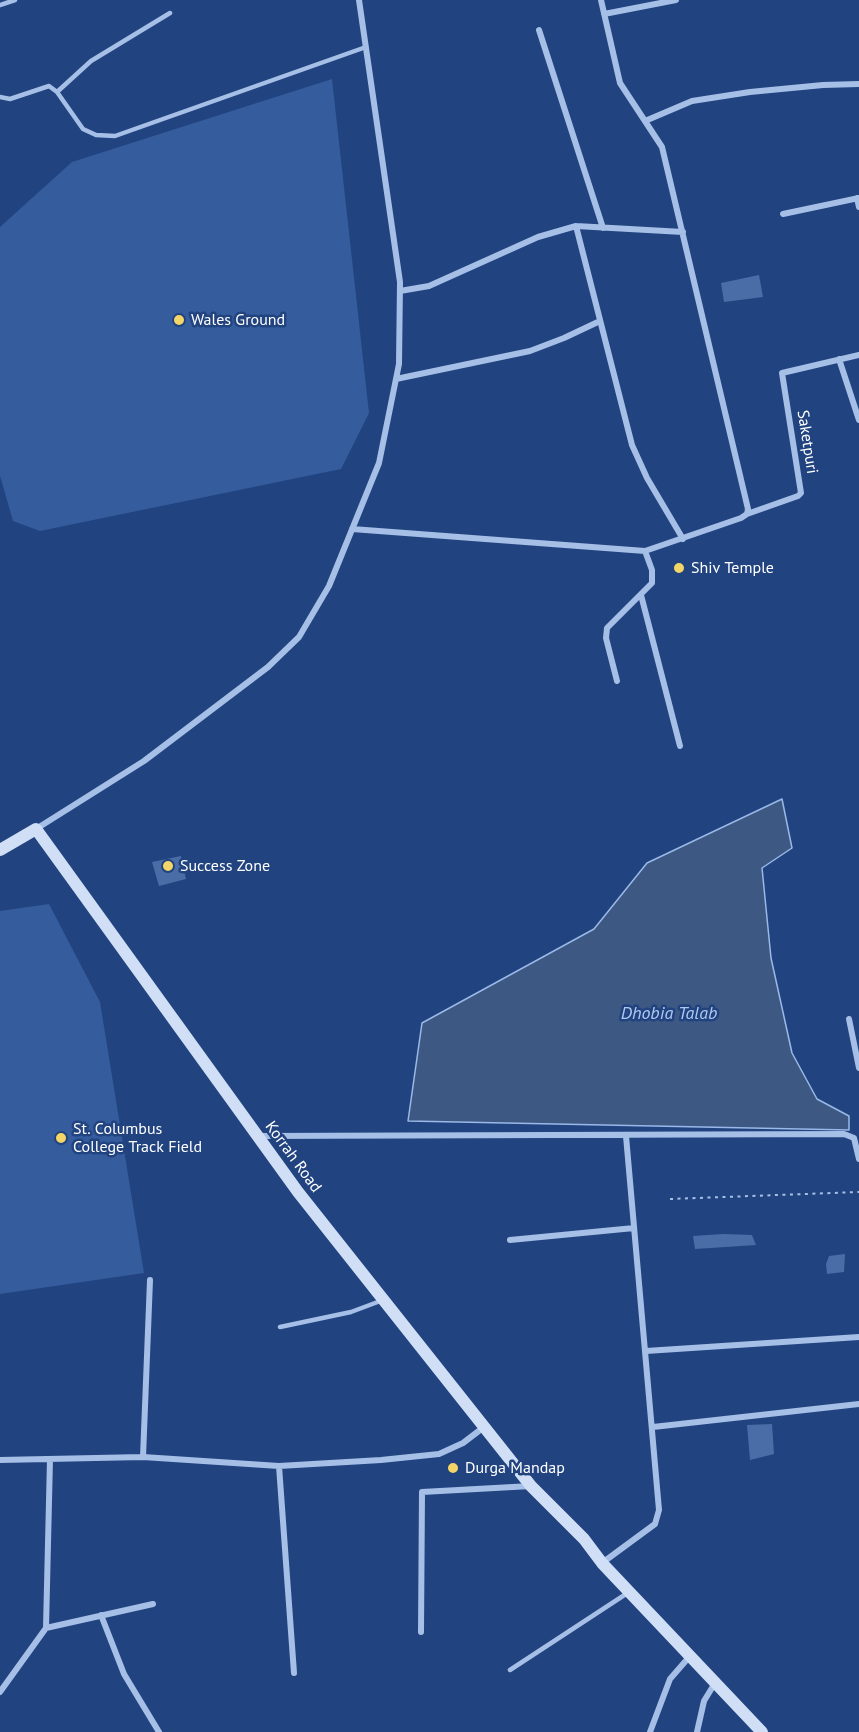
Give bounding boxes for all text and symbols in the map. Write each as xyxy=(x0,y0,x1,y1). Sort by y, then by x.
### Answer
place label: Wales Ground xyxy=(191,310,285,330)
marker: Wales Ground xyxy=(172,313,186,327)
street label: Saketpuri xyxy=(792,409,822,475)
place label: Shiv Temple xyxy=(691,558,774,578)
marker: Shiv Temple xyxy=(672,561,686,575)
place label: Success Zone xyxy=(180,856,270,876)
marker: Success Zone xyxy=(161,859,175,873)
water label: Dhobia Talab xyxy=(621,1003,717,1025)
street label: Korrah Road xyxy=(261,1118,325,1196)
place label: St. Columbus College Track Field xyxy=(73,1119,202,1157)
marker: St. Columbus College Track Field xyxy=(54,1131,68,1145)
place label: Durga Mandap xyxy=(465,1458,565,1478)
marker: Durga Mandap xyxy=(446,1461,460,1475)

